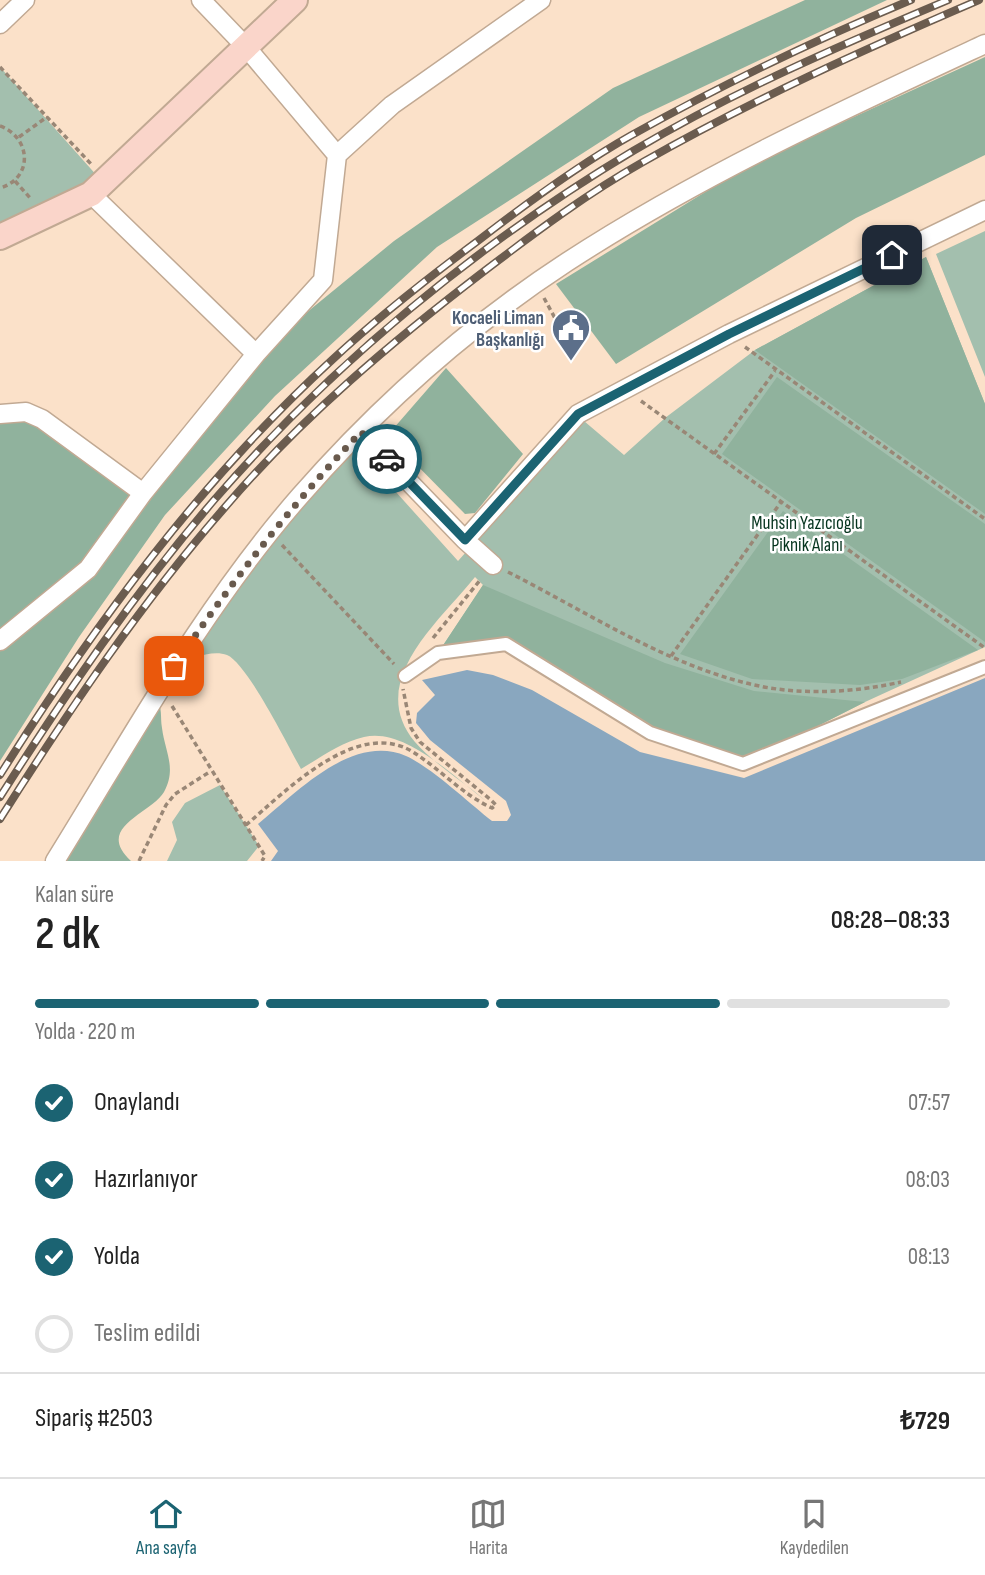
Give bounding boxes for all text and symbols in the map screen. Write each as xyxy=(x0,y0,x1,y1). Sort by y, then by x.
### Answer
pin xyxy=(862,225,922,285)
icon: home xyxy=(873,236,911,274)
place label: Kocaeli Liman Başkanlığı xyxy=(452,307,544,352)
public building icon: Kocaeli Liman Başkanlığı xyxy=(550,307,592,362)
courier xyxy=(352,424,422,494)
icon: car xyxy=(368,440,406,478)
park label: Muhsin Yazıcıoğlu Piknik Alanı xyxy=(751,512,863,557)
pin xyxy=(144,636,204,696)
icon: bag xyxy=(155,647,193,685)
text: Kalan süre xyxy=(35,881,114,909)
text: 08:28–08:33 xyxy=(831,905,950,936)
text: 2 dk xyxy=(35,907,100,962)
text: Yolda · 220 m xyxy=(35,1018,135,1046)
icon: check xyxy=(35,1084,73,1122)
text: Onaylandı xyxy=(94,1087,179,1118)
text: 07:57 xyxy=(908,1089,950,1117)
icon: check xyxy=(35,1161,73,1199)
text: Hazırlanıyor xyxy=(94,1164,198,1195)
text: 08:03 xyxy=(905,1166,950,1194)
icon: check xyxy=(35,1238,73,1276)
text: Yolda xyxy=(94,1241,140,1272)
text: 08:13 xyxy=(908,1243,950,1271)
text: Teslim edildi xyxy=(94,1318,200,1349)
text: Sipariş #2503 xyxy=(35,1403,153,1434)
text: ₺729 xyxy=(900,1406,950,1437)
tab: Ana sayfa xyxy=(136,1495,197,1560)
tab: Harita xyxy=(469,1495,508,1560)
tab: Kaydedilen xyxy=(780,1495,849,1560)

